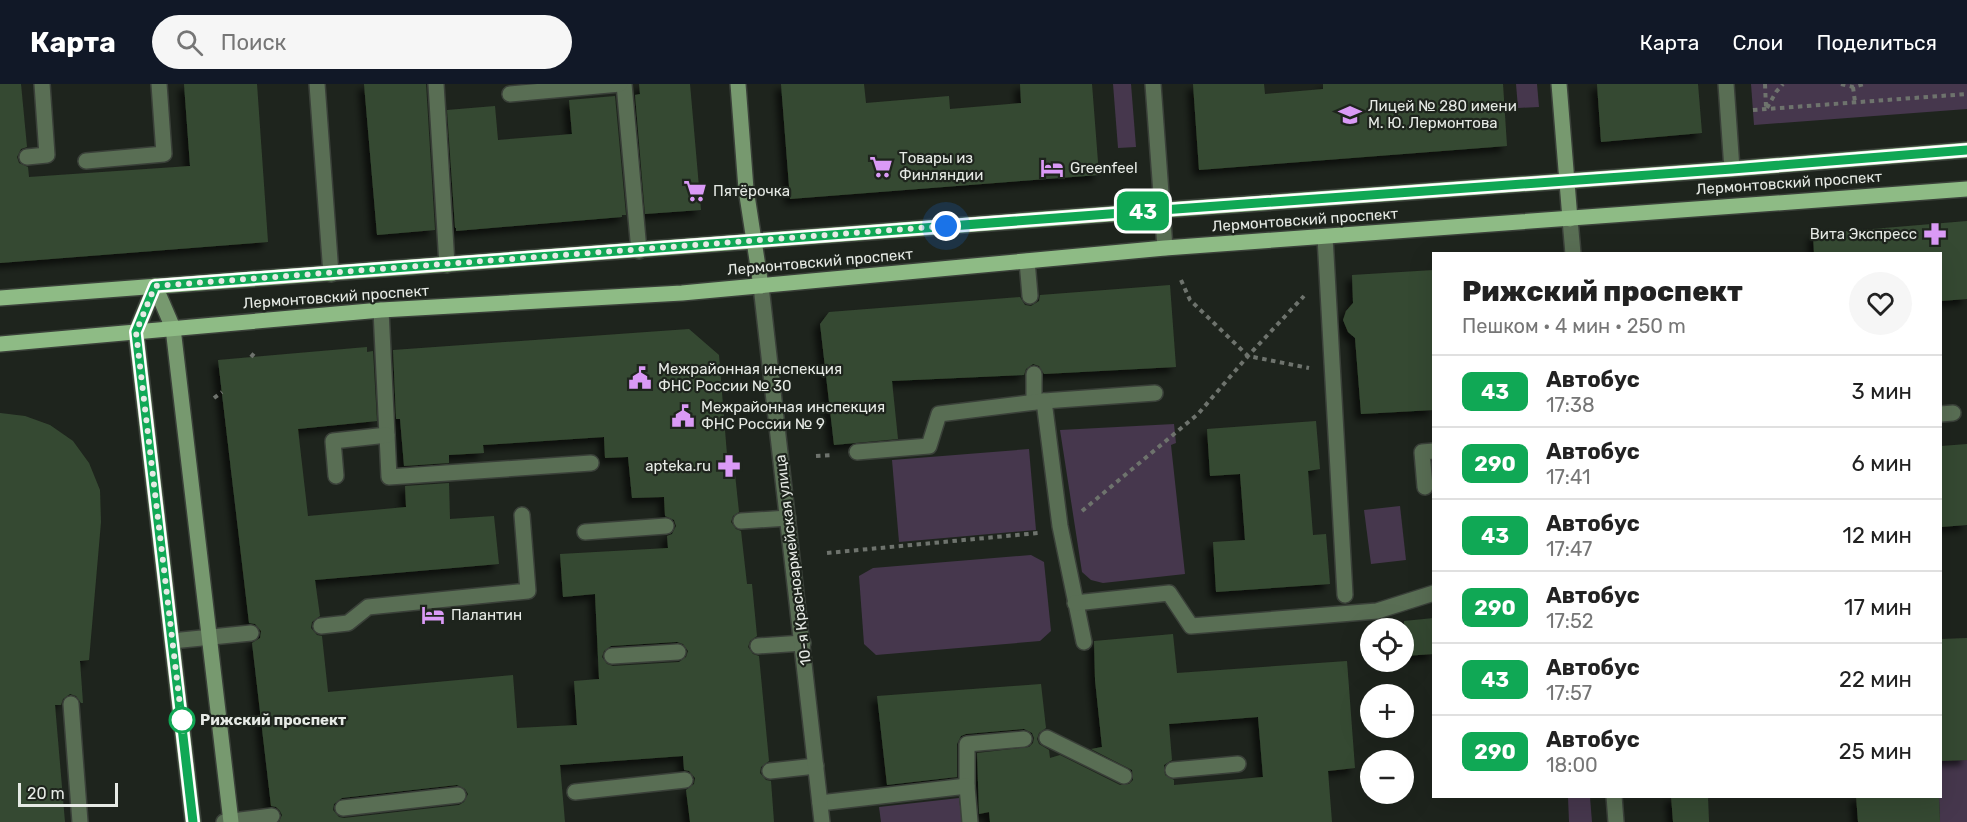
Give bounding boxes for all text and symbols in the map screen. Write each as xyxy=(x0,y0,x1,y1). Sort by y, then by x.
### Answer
search box xyxy=(152,15,572,69)
text: Карта xyxy=(30,26,116,59)
icon: search xyxy=(173,26,206,59)
text: Поиск xyxy=(221,29,286,56)
text: Карта xyxy=(1639,30,1699,55)
text: Слои xyxy=(1732,30,1783,55)
text: Поделиться xyxy=(1816,30,1937,55)
place label: Лицей № 280 имени М. Ю. Лермонтова xyxy=(1368,97,1517,132)
school or university icon: Лицей № 280 имени М. Ю. Лермонтова xyxy=(1337,102,1363,128)
place label: Товары из Финляндии xyxy=(899,149,983,184)
supermarket icon: Товары из Финляндии xyxy=(868,154,894,180)
hotel icon: Greenfeel xyxy=(1039,155,1065,181)
place label: Greenfeel xyxy=(1070,159,1138,177)
street label: Лермонтовский проспект xyxy=(1695,167,1883,198)
supermarket icon: Пятёрочка xyxy=(682,178,708,204)
place label: Пятёрочка xyxy=(713,182,790,200)
line badge: 43 xyxy=(1116,192,1170,230)
text: 43 xyxy=(1129,199,1157,224)
street label: Лермонтовский проспект xyxy=(1211,204,1399,235)
your location xyxy=(931,211,961,241)
pharmacy icon: Вита Экспресс xyxy=(1922,221,1948,247)
place label: Вита Экспресс xyxy=(1810,225,1917,243)
street label: Лермонтовский проспект xyxy=(726,245,914,279)
button: heart xyxy=(1849,272,1912,335)
text: Рижский проспект xyxy=(1462,275,1743,308)
street label: Лермонтовский проспект xyxy=(242,281,430,312)
text: Пешком · 4 мин · 250 m xyxy=(1462,314,1686,338)
place label: Межрайонная инспекция ФНС России № 30 xyxy=(658,360,842,395)
public building icon: Межрайонная инспекция ФНС России № 30 xyxy=(627,365,653,391)
text: Автобус xyxy=(1546,366,1640,393)
text: 3 мин xyxy=(1852,378,1912,405)
text: 43 xyxy=(1481,379,1509,404)
text: 17:38 xyxy=(1546,393,1595,417)
place label: Межрайонная инспекция ФНС России № 9 xyxy=(701,398,885,433)
public building icon: Межрайонная инспекция ФНС России № 9 xyxy=(670,403,696,429)
text: Автобус xyxy=(1546,438,1640,465)
text: 6 мин xyxy=(1852,450,1912,477)
text: 290 xyxy=(1474,451,1516,476)
pharmacy icon: apteka.ru xyxy=(716,453,742,479)
street label: 10-я Красноармейская улица xyxy=(771,453,815,667)
place label: apteka.ru xyxy=(645,457,711,475)
text: 17:41 xyxy=(1546,465,1591,489)
text: Автобус xyxy=(1546,510,1640,537)
text: 12 мин xyxy=(1842,522,1912,549)
text: 43 xyxy=(1481,523,1509,548)
text: 17:47 xyxy=(1546,537,1592,561)
text: Автобус xyxy=(1546,582,1640,609)
text: 17 мин xyxy=(1844,594,1912,621)
text: 290 xyxy=(1474,595,1516,620)
hotel icon: Палантин xyxy=(420,602,446,628)
place label: Палантин xyxy=(451,606,522,624)
text: 17:52 xyxy=(1546,609,1594,633)
map controls xyxy=(1360,618,1414,804)
button: locate xyxy=(1360,618,1414,672)
text: Автобус xyxy=(1546,654,1640,681)
text: 22 мин xyxy=(1839,666,1912,693)
text: 43 xyxy=(1481,667,1509,692)
text: 17:57 xyxy=(1546,681,1592,705)
button: + xyxy=(1360,684,1414,738)
marker: Рижский проспект xyxy=(169,707,195,733)
place label: Рижский проспект xyxy=(200,711,347,729)
text: Автобус xyxy=(1546,726,1640,753)
text: 25 мин xyxy=(1839,738,1912,765)
text: 290 xyxy=(1474,739,1516,764)
button: − xyxy=(1360,750,1414,804)
text: 18:00 xyxy=(1546,753,1598,777)
scale bar xyxy=(18,780,118,808)
text: 20 m xyxy=(27,784,65,803)

